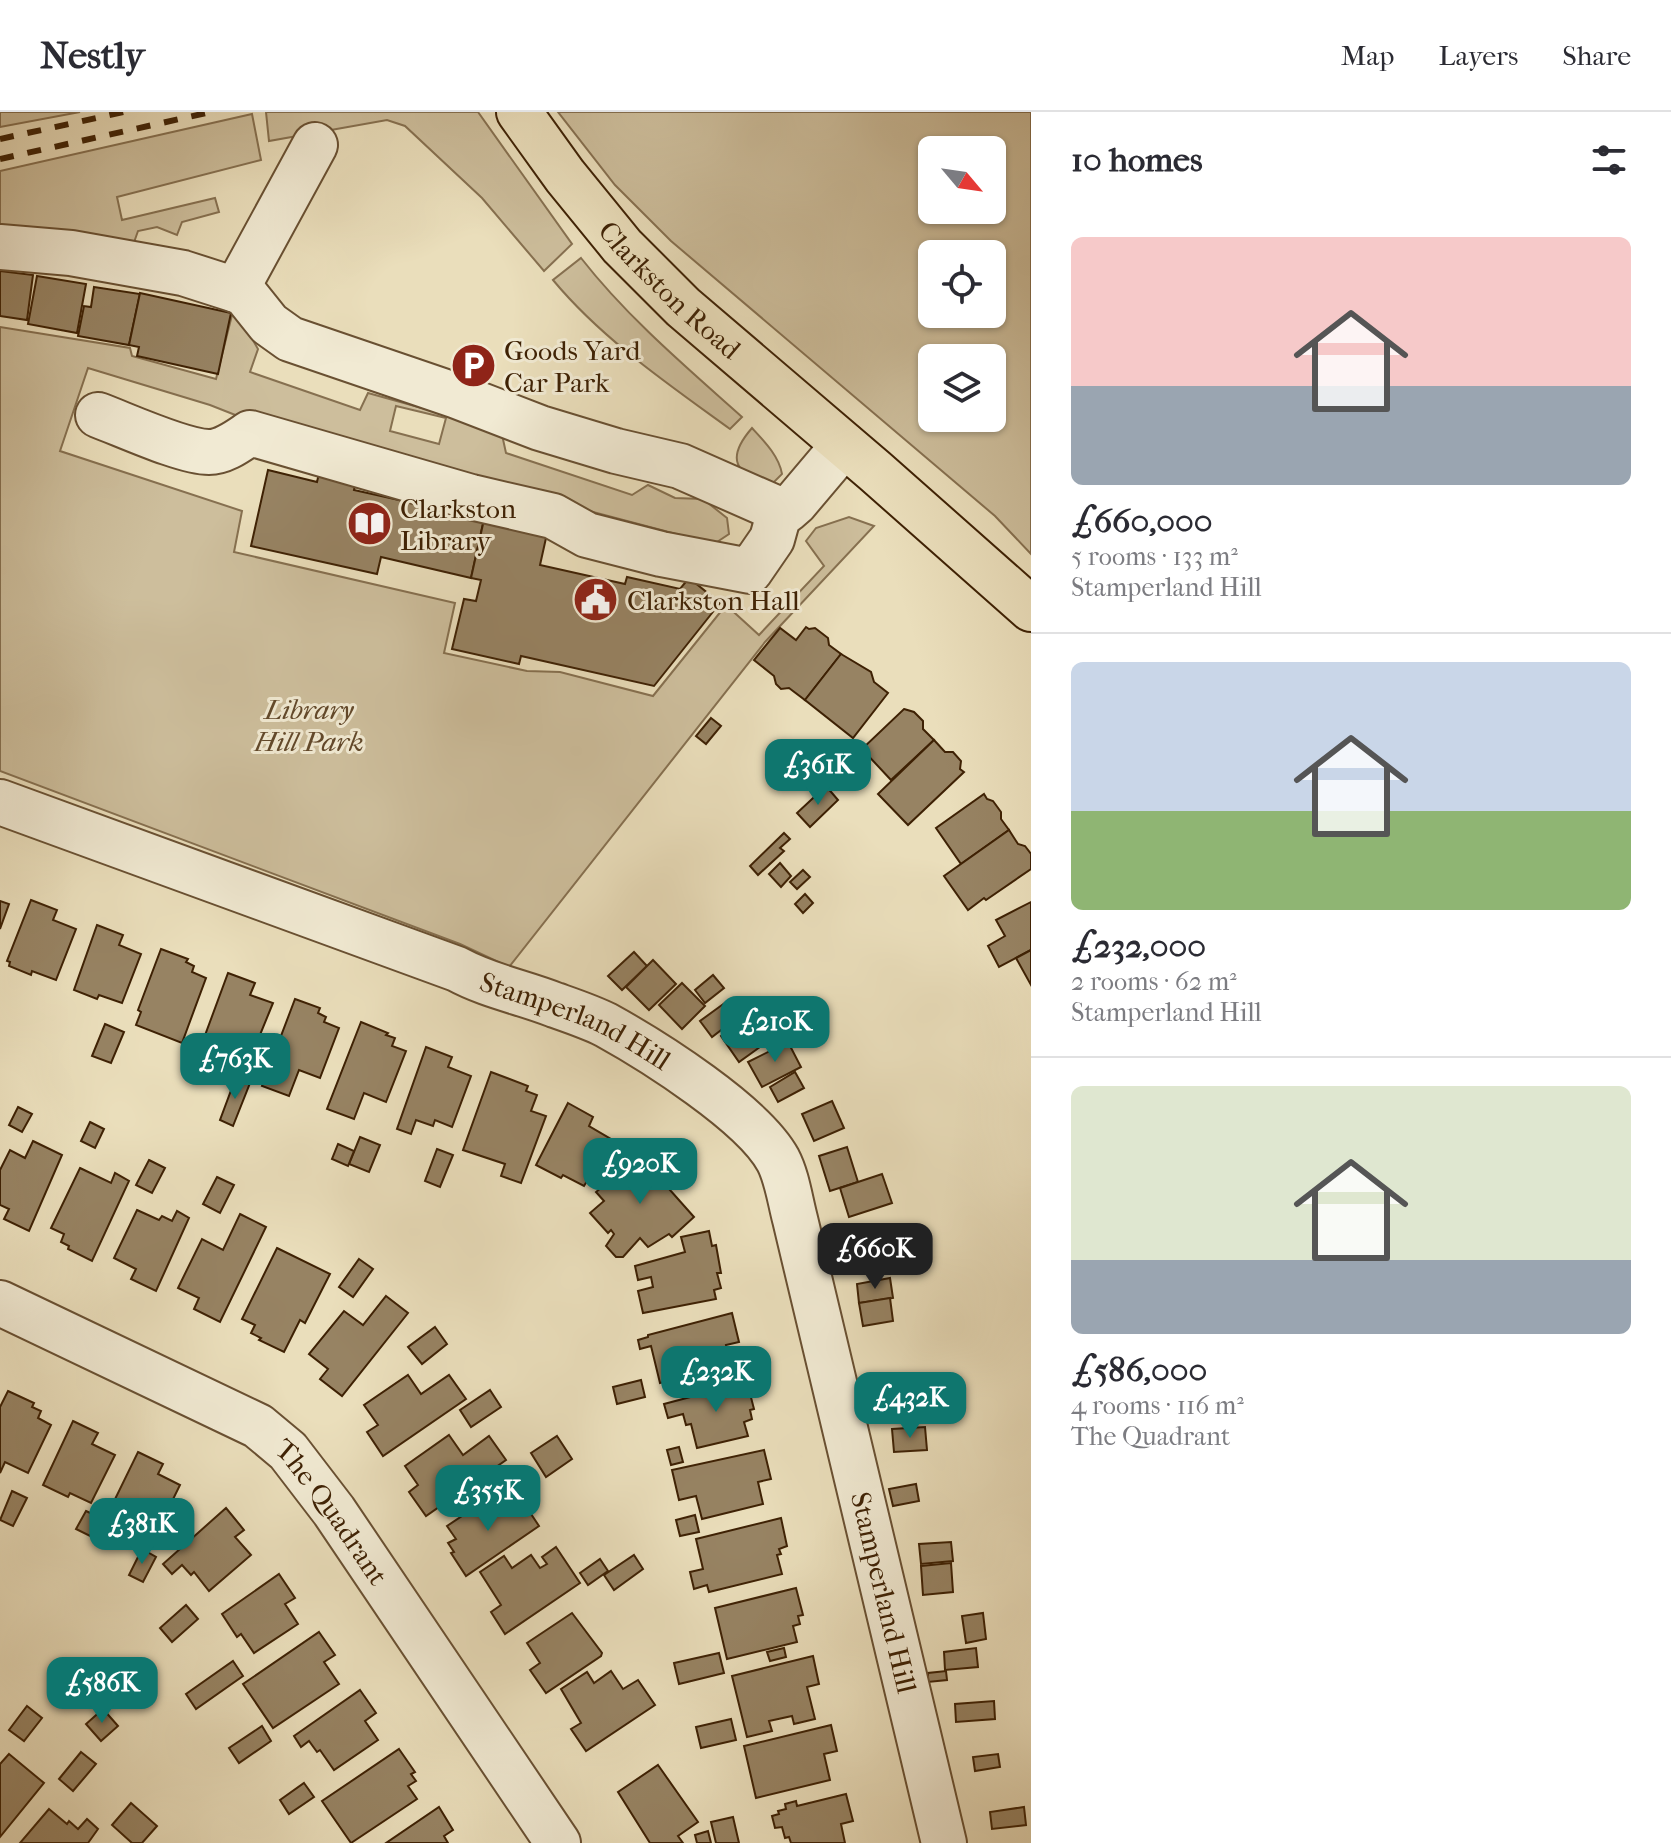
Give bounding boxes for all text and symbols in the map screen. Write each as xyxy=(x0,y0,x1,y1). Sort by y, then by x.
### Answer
text: Nestly xyxy=(40,33,145,78)
text: Map xyxy=(1341,39,1394,72)
text: Layers xyxy=(1438,39,1518,72)
text: Share xyxy=(1562,39,1631,72)
north arrow xyxy=(918,136,1006,224)
map controls xyxy=(918,136,1006,432)
icon: filters xyxy=(1587,138,1631,182)
text: 10 homes xyxy=(1071,140,1202,180)
street label: Clarkston Road xyxy=(592,214,748,366)
button: locate xyxy=(918,240,1006,328)
icon: home xyxy=(1279,289,1423,433)
place label: Goods Yard Car Park xyxy=(504,334,641,399)
parking icon: Goods Yard Car Park xyxy=(449,342,497,390)
button: layers xyxy=(918,344,1006,432)
place label: Clarkston Library xyxy=(400,492,516,557)
library icon: Clarkston Library xyxy=(345,500,393,548)
text: £660,000 xyxy=(1071,501,1213,541)
text: 5 rooms · 133 m² xyxy=(1071,541,1238,572)
text: Stamperland Hill xyxy=(1071,572,1262,603)
public building icon: Clarkston Hall xyxy=(572,576,620,624)
place label: Clarkston Hall xyxy=(627,584,800,617)
park label: Library Hill Park xyxy=(253,693,364,758)
icon: home xyxy=(1279,714,1423,858)
pin: £361K xyxy=(762,739,874,807)
text: £361K xyxy=(783,749,853,780)
text: £232,000 xyxy=(1071,926,1206,966)
street label: Stamperland Hill xyxy=(476,965,677,1077)
text: 2 rooms · 62 m² xyxy=(1071,966,1237,997)
pin: £210K xyxy=(719,996,831,1064)
text: Stamperland Hill xyxy=(1071,997,1262,1028)
text: £210K xyxy=(738,1006,812,1037)
pin: £763K xyxy=(179,1033,291,1101)
text: £763K xyxy=(198,1043,272,1074)
pin: £920K xyxy=(584,1138,696,1206)
icon: home xyxy=(1279,1138,1423,1282)
text: £920K xyxy=(601,1148,679,1179)
pin: £660K xyxy=(819,1223,931,1291)
text: £660K xyxy=(836,1233,914,1264)
pin: £232K xyxy=(660,1346,772,1414)
text: £586,000 xyxy=(1071,1350,1207,1390)
text: £232K xyxy=(679,1356,753,1387)
pin: £432K xyxy=(854,1372,966,1440)
text: £432K xyxy=(872,1382,948,1413)
text: 4 rooms · 116 m² xyxy=(1071,1390,1244,1421)
text: The Quadrant xyxy=(1071,1421,1230,1452)
street label: The Quadrant xyxy=(269,1432,395,1591)
pin: £355K xyxy=(432,1465,544,1533)
text: £355K xyxy=(453,1475,523,1506)
street label: Stamperland Hill xyxy=(844,1489,924,1697)
pin: £381K xyxy=(86,1498,198,1566)
text: £381K xyxy=(107,1508,177,1539)
pin: £586K xyxy=(46,1657,158,1725)
text: £586K xyxy=(65,1667,139,1698)

